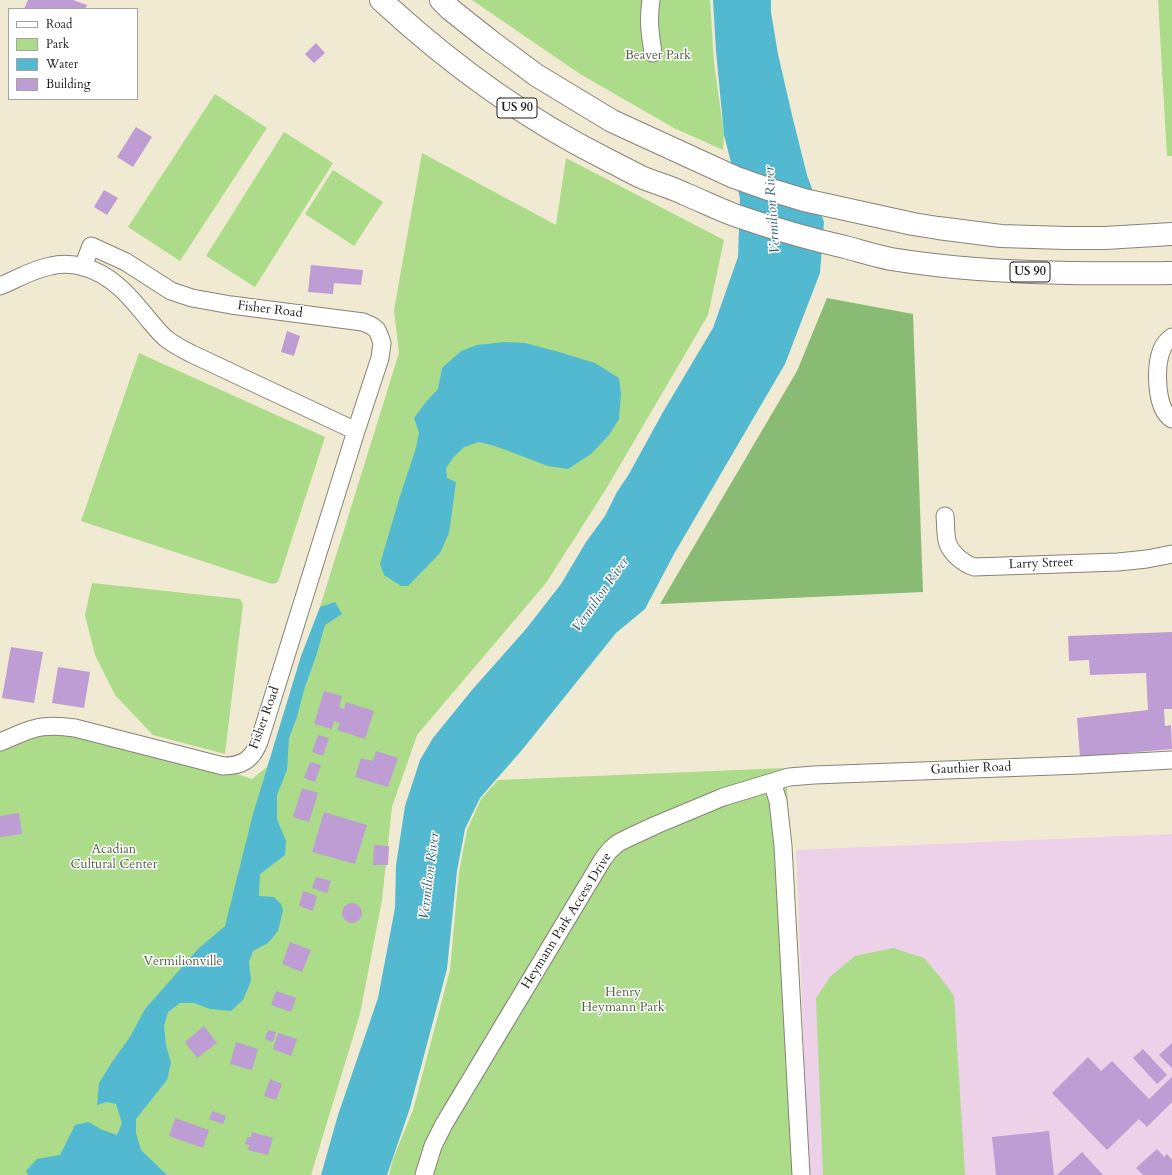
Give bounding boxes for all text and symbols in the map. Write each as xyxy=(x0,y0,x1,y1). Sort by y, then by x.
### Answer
legend xyxy=(8,8,138,100)
text: Road xyxy=(46,16,72,32)
text: Park xyxy=(46,36,69,52)
park label: Beaver Park xyxy=(625,48,691,64)
text: Water xyxy=(46,56,78,72)
text: Building xyxy=(46,76,90,92)
road number: US 90 xyxy=(497,98,537,118)
water label: Vermilion River xyxy=(762,166,784,254)
road number: US 90 xyxy=(1010,262,1050,282)
street label: Fisher Road xyxy=(237,298,303,322)
water label: Vermilion River xyxy=(569,554,633,636)
street label: Larry Street xyxy=(1008,555,1074,573)
street label: Fisher Road xyxy=(247,685,283,751)
street label: Gauthier Road xyxy=(930,760,1012,778)
water label: Vermilion River xyxy=(416,831,444,921)
park label: Acadian Cultural Center xyxy=(71,842,157,873)
street label: Heymann Park Access Drive xyxy=(519,850,615,992)
park label: Vermilionville xyxy=(144,954,222,970)
park label: Henry Heymann Park xyxy=(581,985,665,1016)

